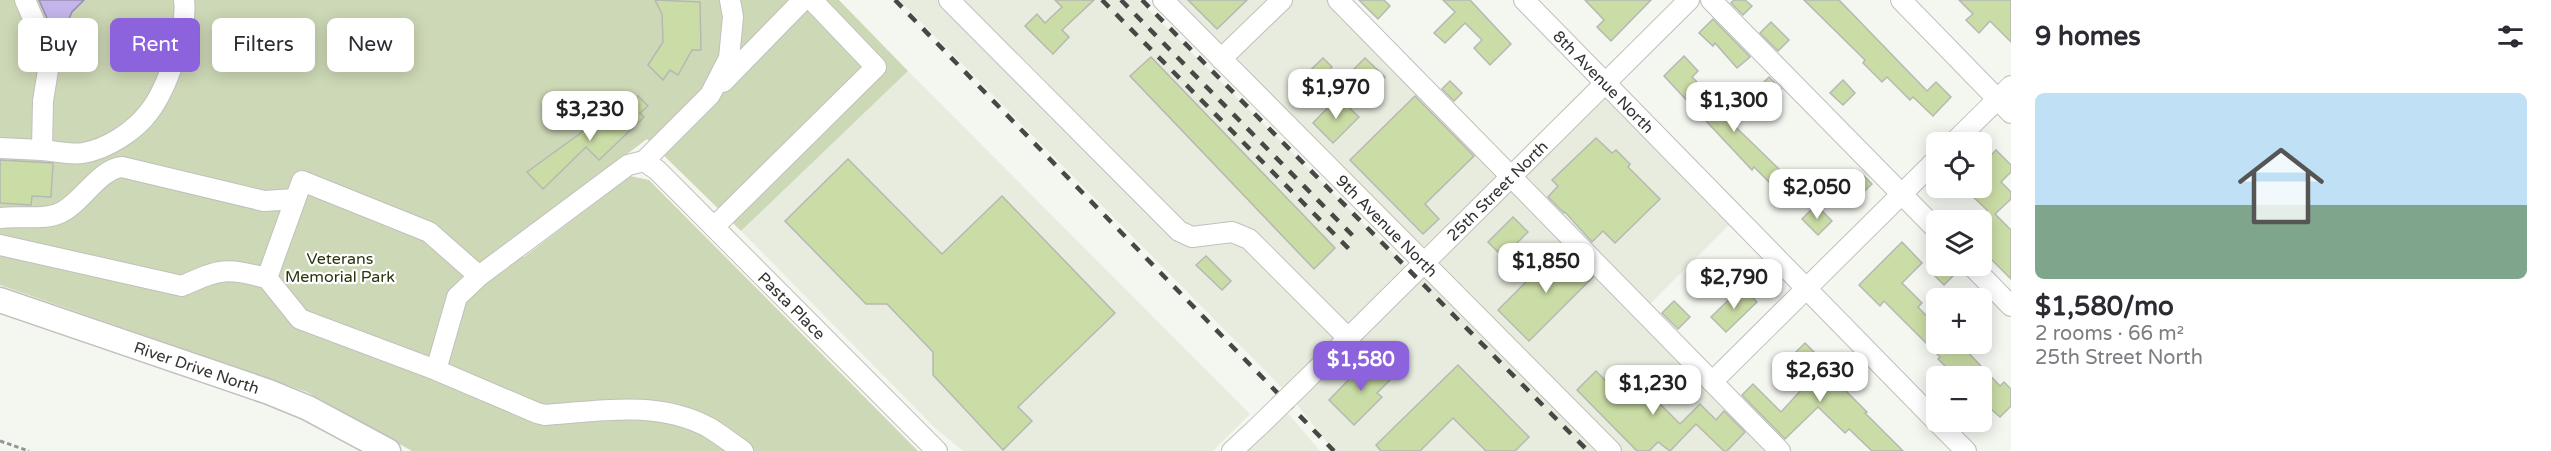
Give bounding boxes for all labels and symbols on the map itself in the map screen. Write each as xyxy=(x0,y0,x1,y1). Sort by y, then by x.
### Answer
street label: 8th Avenue North xyxy=(1548,27,1658,138)
pin: $1,970 xyxy=(1287,69,1385,120)
pin: $1,300 xyxy=(1685,82,1783,133)
pin: $3,230 xyxy=(541,91,639,142)
street label: 25th Street North xyxy=(1443,137,1553,246)
pin: $2,050 xyxy=(1768,169,1866,220)
street label: 9th Avenue North xyxy=(1331,171,1441,282)
pin: $1,850 xyxy=(1497,243,1595,294)
park label: Veterans Memorial Park xyxy=(285,249,395,287)
pin: $2,790 xyxy=(1685,259,1783,310)
street label: Pasta Place xyxy=(753,268,829,344)
street label: River Drive North xyxy=(131,338,262,399)
pin: $1,580 xyxy=(1312,341,1410,392)
pin: $2,630 xyxy=(1771,352,1869,403)
pin: $1,230 xyxy=(1604,365,1702,416)

